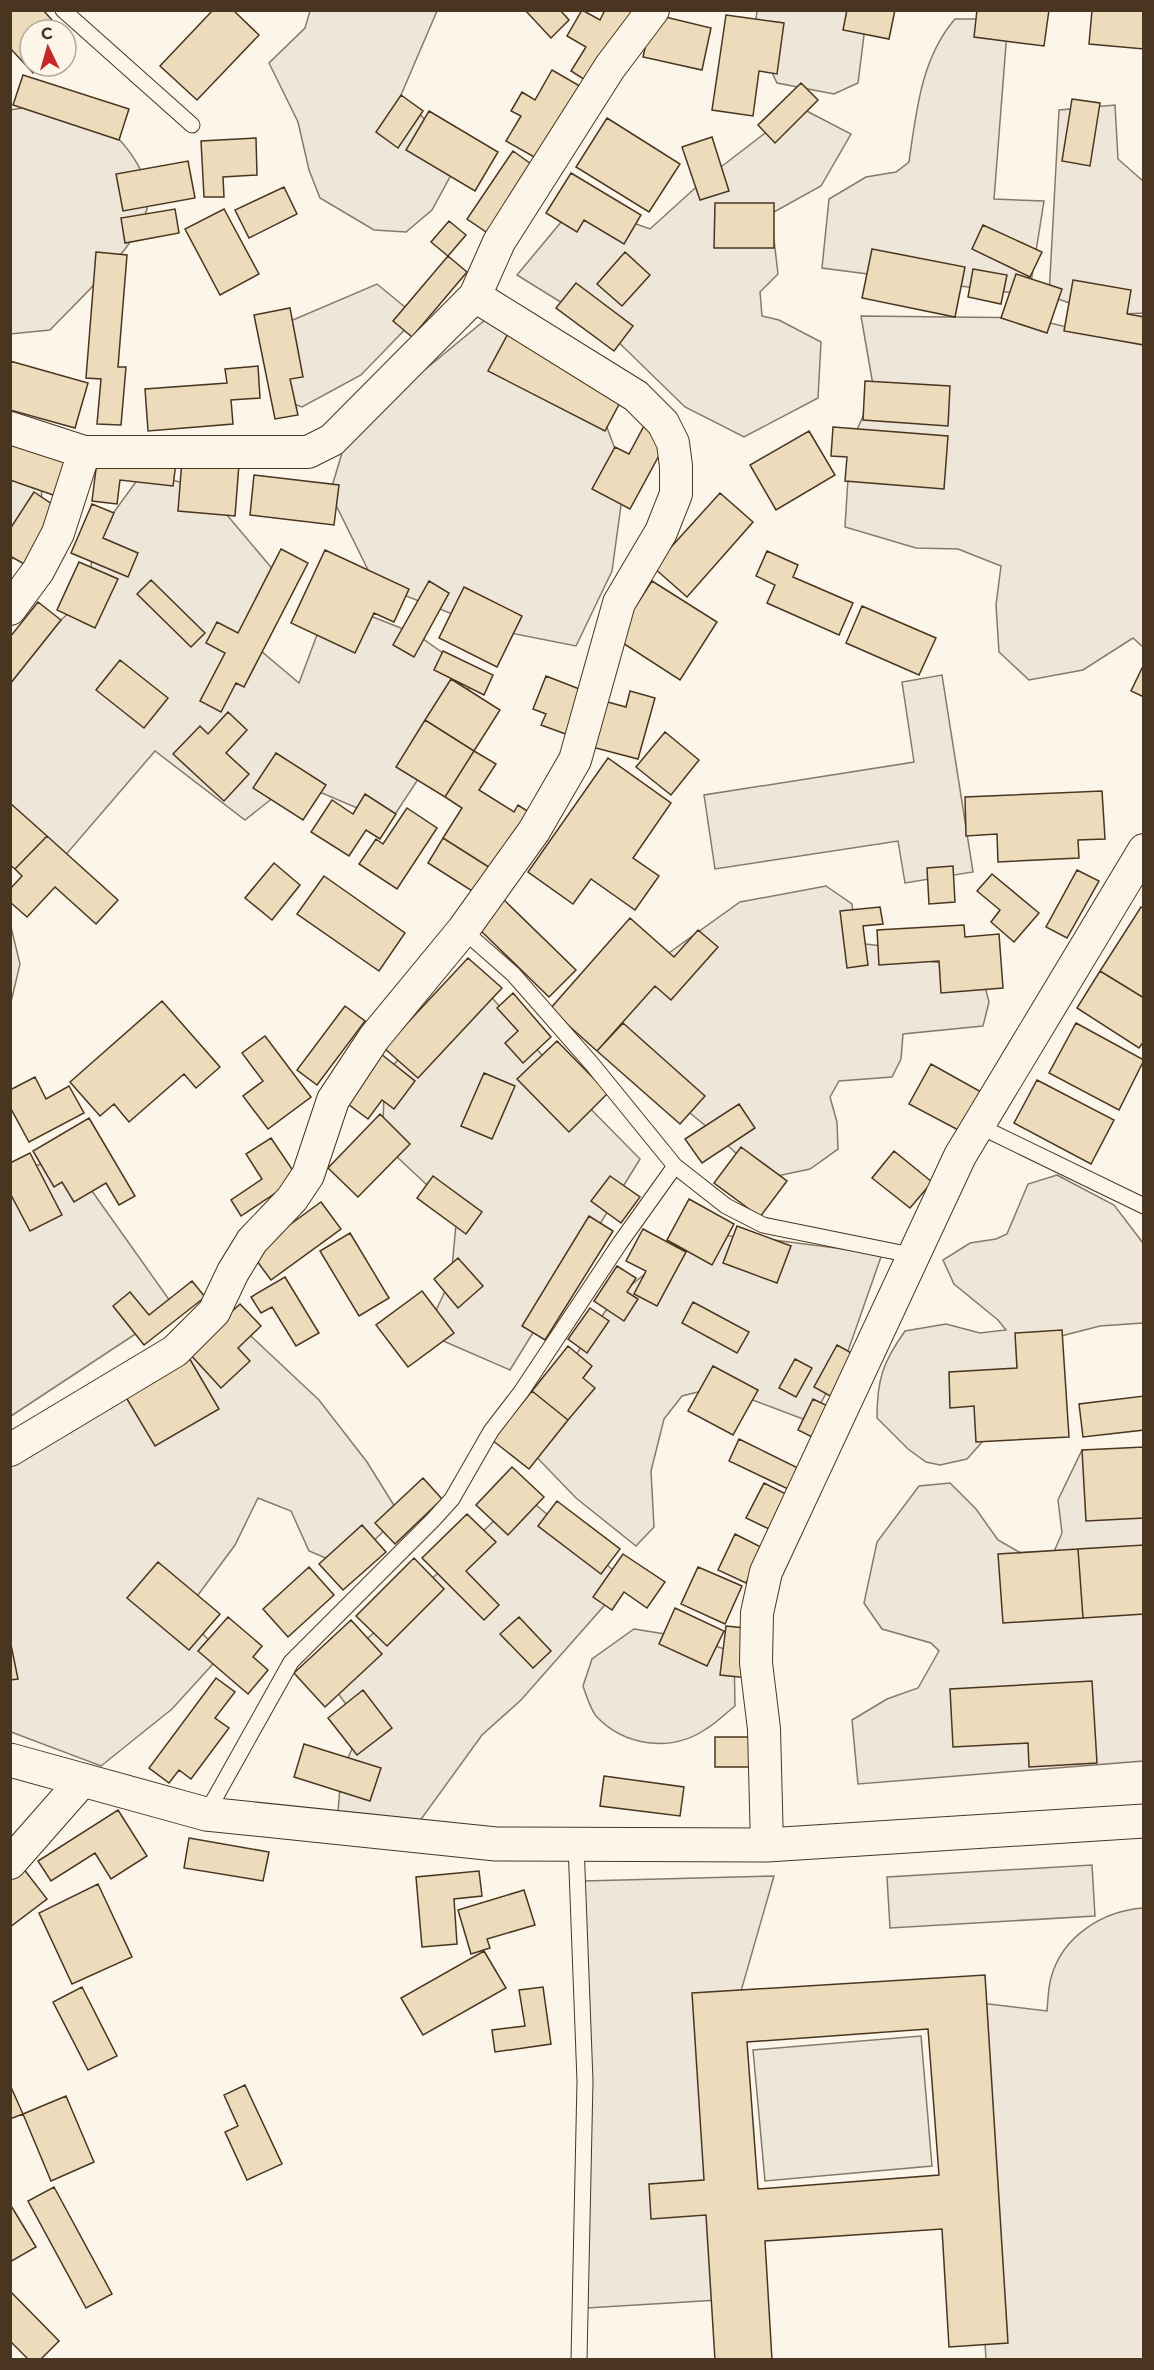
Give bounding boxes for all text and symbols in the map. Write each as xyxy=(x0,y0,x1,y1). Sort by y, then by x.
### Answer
north arrow xyxy=(18,18,78,78)
text: С xyxy=(40,24,54,44)

